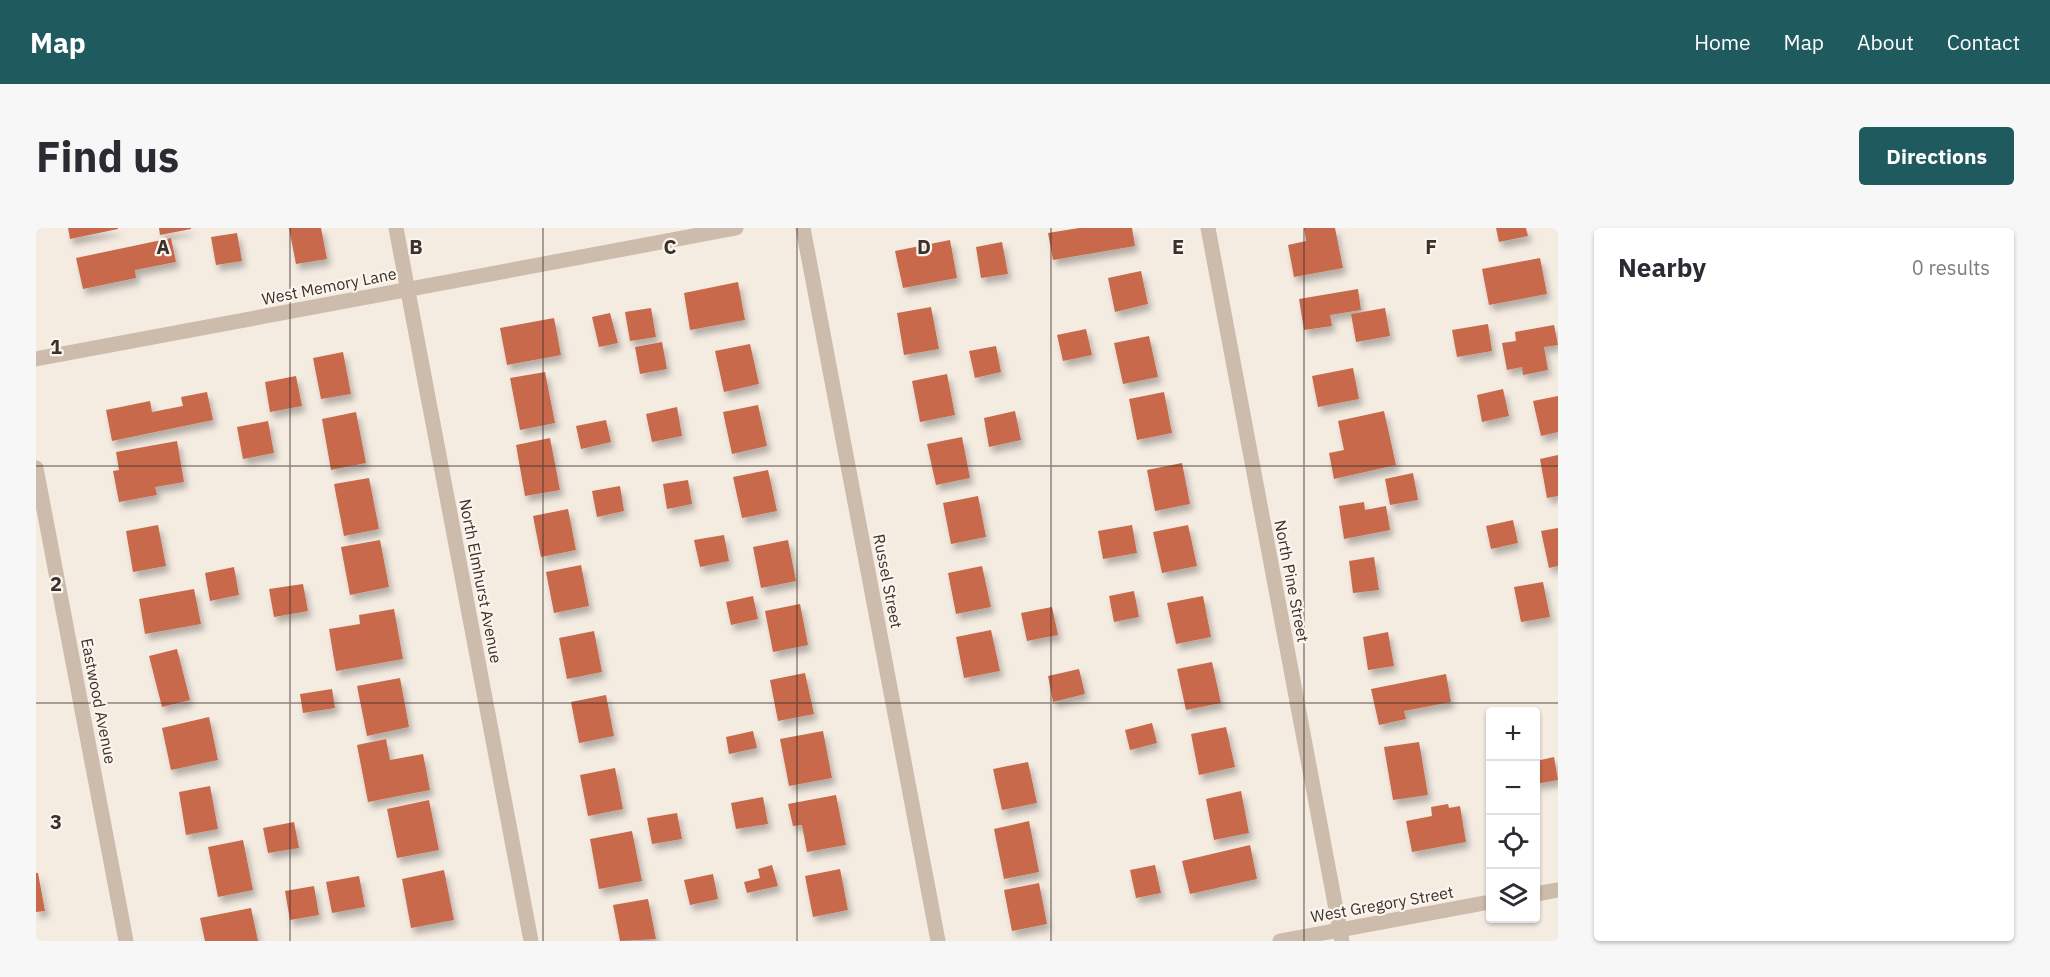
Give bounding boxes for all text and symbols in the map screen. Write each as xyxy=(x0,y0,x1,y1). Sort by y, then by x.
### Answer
text: Map xyxy=(30,24,86,61)
text: Home xyxy=(1694,28,1751,56)
text: Map xyxy=(1784,28,1824,56)
text: About xyxy=(1857,28,1914,56)
text: Contact xyxy=(1947,28,2020,56)
button: Directions xyxy=(1859,127,2014,185)
text: Find us xyxy=(36,129,179,184)
text: A xyxy=(156,233,170,260)
text: B xyxy=(409,233,423,260)
text: C xyxy=(663,233,677,260)
text: D xyxy=(917,233,931,260)
text: E xyxy=(1172,233,1184,260)
text: F xyxy=(1425,233,1437,260)
text: Nearby xyxy=(1618,250,1706,284)
text: 0 results xyxy=(1912,254,1990,281)
street label: West Memory Lane xyxy=(260,263,398,309)
text: 1 xyxy=(50,333,62,360)
street label: North Elmhurst Avenue xyxy=(455,497,507,665)
street label: North Pine Street xyxy=(1270,518,1314,644)
street label: Russel Street xyxy=(869,532,907,630)
text: 2 xyxy=(50,570,62,597)
street label: Eastwood Avenue xyxy=(77,636,121,766)
map controls xyxy=(1486,707,1540,923)
button: + xyxy=(1486,707,1540,761)
button: − xyxy=(1486,761,1540,815)
text: 3 xyxy=(50,808,62,835)
button: locate xyxy=(1486,815,1540,869)
button: layers xyxy=(1486,869,1540,923)
street label: West Gregory Street xyxy=(1309,882,1455,926)

